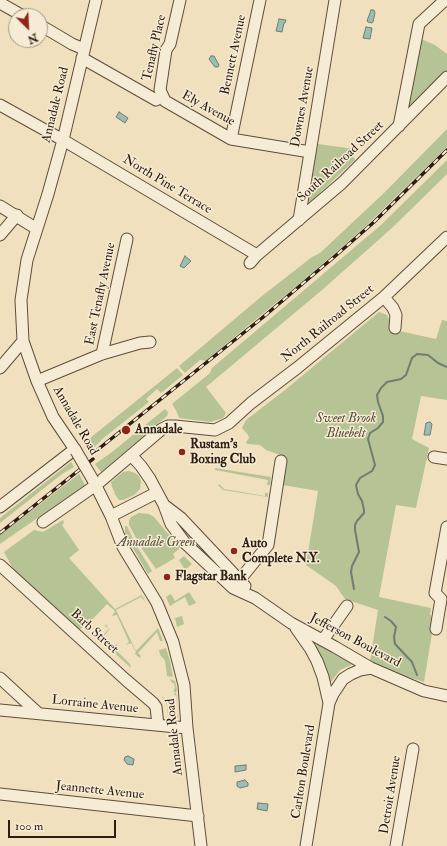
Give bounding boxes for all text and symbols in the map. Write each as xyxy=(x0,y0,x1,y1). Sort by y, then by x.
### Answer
north arrow xyxy=(8,8,48,48)
street label: Tenafly Place xyxy=(140,13,170,83)
street label: Bennett Avenue xyxy=(218,13,250,97)
text: N xyxy=(26,31,40,46)
street label: Downes Avenue xyxy=(288,65,318,149)
street label: Annadale Road xyxy=(39,66,73,144)
street label: Ely Avenue xyxy=(179,88,237,130)
street label: South Railroad Street xyxy=(295,118,387,206)
street label: North Pine Terrace xyxy=(120,152,214,218)
street label: East Tenafly Avenue xyxy=(83,241,119,347)
street label: North Railroad Street xyxy=(279,282,377,366)
street label: Annadale Road xyxy=(49,384,101,458)
park label: Sweet Brook Bluebelt xyxy=(316,411,376,442)
place label: Annadale xyxy=(135,422,182,438)
marker: Annadale xyxy=(120,424,132,436)
place label: Rustam's Boxing Club xyxy=(190,437,256,468)
marker: Rustam's Boxing Club xyxy=(177,447,187,457)
park label: Annadale Green xyxy=(117,535,195,551)
place label: Auto Complete N.Y. xyxy=(242,536,320,567)
marker: Auto Complete N.Y. xyxy=(229,546,239,556)
place label: Flagstar Bank xyxy=(175,569,247,585)
marker: Flagstar Bank xyxy=(162,572,172,582)
street label: Barb Street xyxy=(67,606,121,658)
street label: Jefferson Boulevard xyxy=(307,611,403,671)
street label: Lorraine Avenue xyxy=(51,693,139,717)
street label: Annadale Road xyxy=(163,698,187,776)
street label: Carlton Boulevard xyxy=(289,724,319,820)
street label: Detroit Avenue xyxy=(377,755,405,835)
street label: Jeannette Avenue xyxy=(55,779,145,803)
scale bar xyxy=(10,812,118,838)
text: 100 m xyxy=(15,819,43,834)

